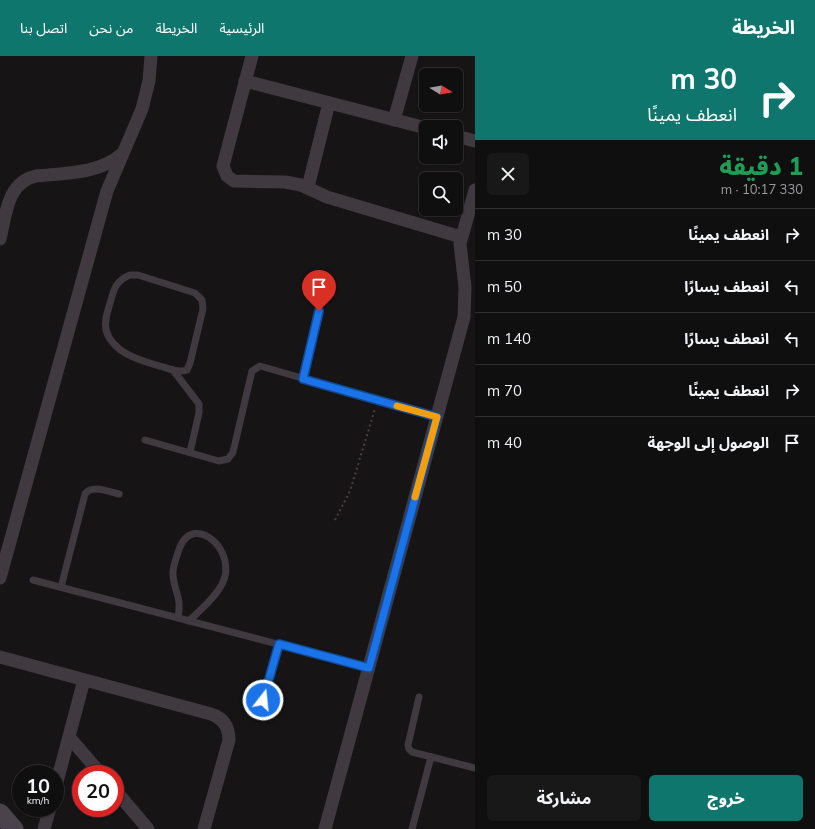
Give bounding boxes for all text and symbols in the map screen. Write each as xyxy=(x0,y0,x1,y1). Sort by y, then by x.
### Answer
text: الخريطة xyxy=(732,15,795,39)
text: اتصل بنا xyxy=(20,19,67,37)
text: من نحن xyxy=(89,19,133,37)
text: الخريطة xyxy=(155,19,197,37)
text: الرئيسية xyxy=(219,19,264,37)
text: 30 m xyxy=(671,61,737,96)
north arrow xyxy=(419,68,463,112)
map controls xyxy=(419,68,463,216)
icon: right xyxy=(751,72,803,124)
text: انعطف يمينًا xyxy=(647,103,737,126)
button: sound xyxy=(419,120,463,164)
text: 1 دقيقة xyxy=(719,151,803,181)
button: close xyxy=(487,153,529,195)
button: search xyxy=(419,172,463,216)
text: 330 m · 10:17 xyxy=(721,181,803,197)
icon: right xyxy=(781,224,803,246)
text: 30 m xyxy=(487,225,522,244)
text: انعطف يمينًا xyxy=(688,225,769,244)
pin xyxy=(302,270,336,311)
icon: arrive xyxy=(308,276,330,298)
icon: left xyxy=(781,276,803,298)
text: 50 m xyxy=(487,277,522,296)
text: انعطف يسارًا xyxy=(684,277,769,296)
icon: left xyxy=(781,328,803,350)
text: 140 m xyxy=(487,329,531,348)
text: انعطف يسارًا xyxy=(684,329,769,348)
icon: right xyxy=(781,380,803,402)
text: 70 m xyxy=(487,381,522,400)
text: انعطف يمينًا xyxy=(688,381,769,400)
icon: arrive xyxy=(781,432,803,454)
text: 40 m xyxy=(487,433,522,452)
text: الوصول إلى الوجهة xyxy=(648,433,769,452)
position arrow xyxy=(242,679,284,721)
speed limit sign: 20 xyxy=(72,765,124,817)
text: 10 xyxy=(26,773,50,798)
button: مشاركة xyxy=(487,775,641,821)
button: خروج xyxy=(649,775,803,821)
text: km/h xyxy=(27,794,49,807)

